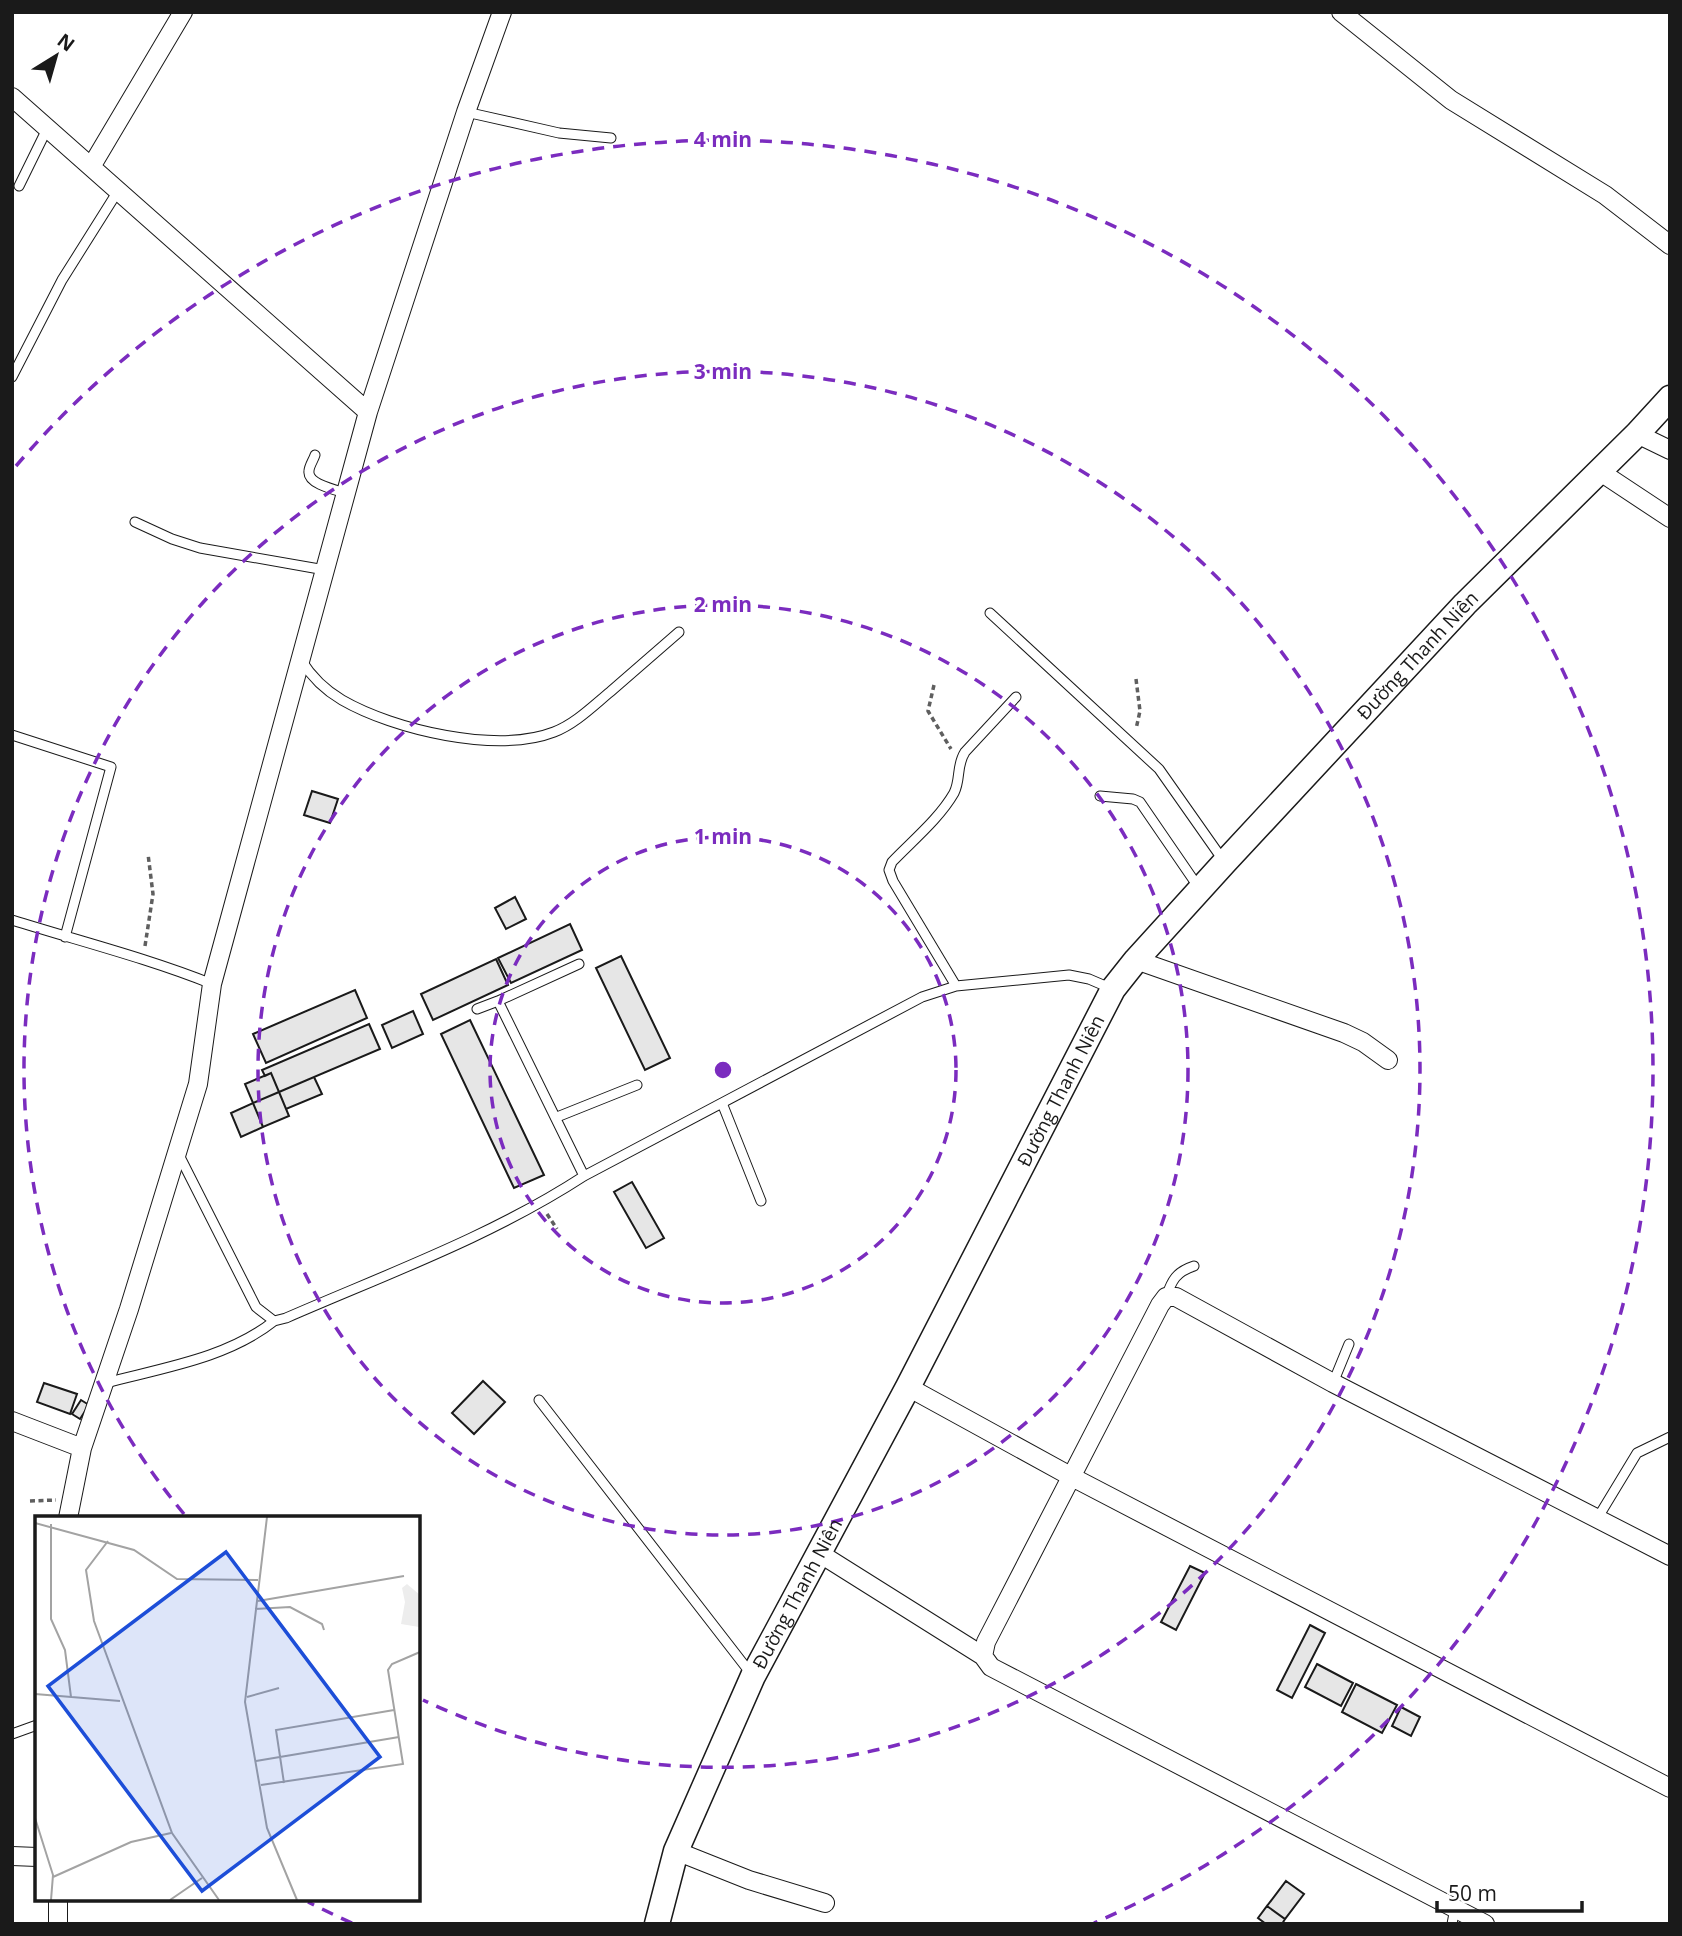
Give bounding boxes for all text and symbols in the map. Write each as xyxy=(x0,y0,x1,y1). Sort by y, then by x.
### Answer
north arrow xyxy=(21,21,91,91)
text: N xyxy=(52,27,80,57)
text: 4 min xyxy=(694,125,752,153)
text: 3 min xyxy=(694,357,752,385)
street label: Đường Thanh Niên xyxy=(1351,585,1484,725)
text: 2 min xyxy=(694,590,752,618)
text: 1 min xyxy=(694,822,752,850)
street label: Đường Thanh Niên xyxy=(1011,1010,1111,1171)
centre of rings xyxy=(711,1058,735,1082)
street label: Đường Thanh Niên xyxy=(746,1514,848,1674)
inset map xyxy=(35,1516,420,1901)
scale bar xyxy=(1437,1870,1582,1914)
text: 50 m xyxy=(1448,1879,1497,1907)

